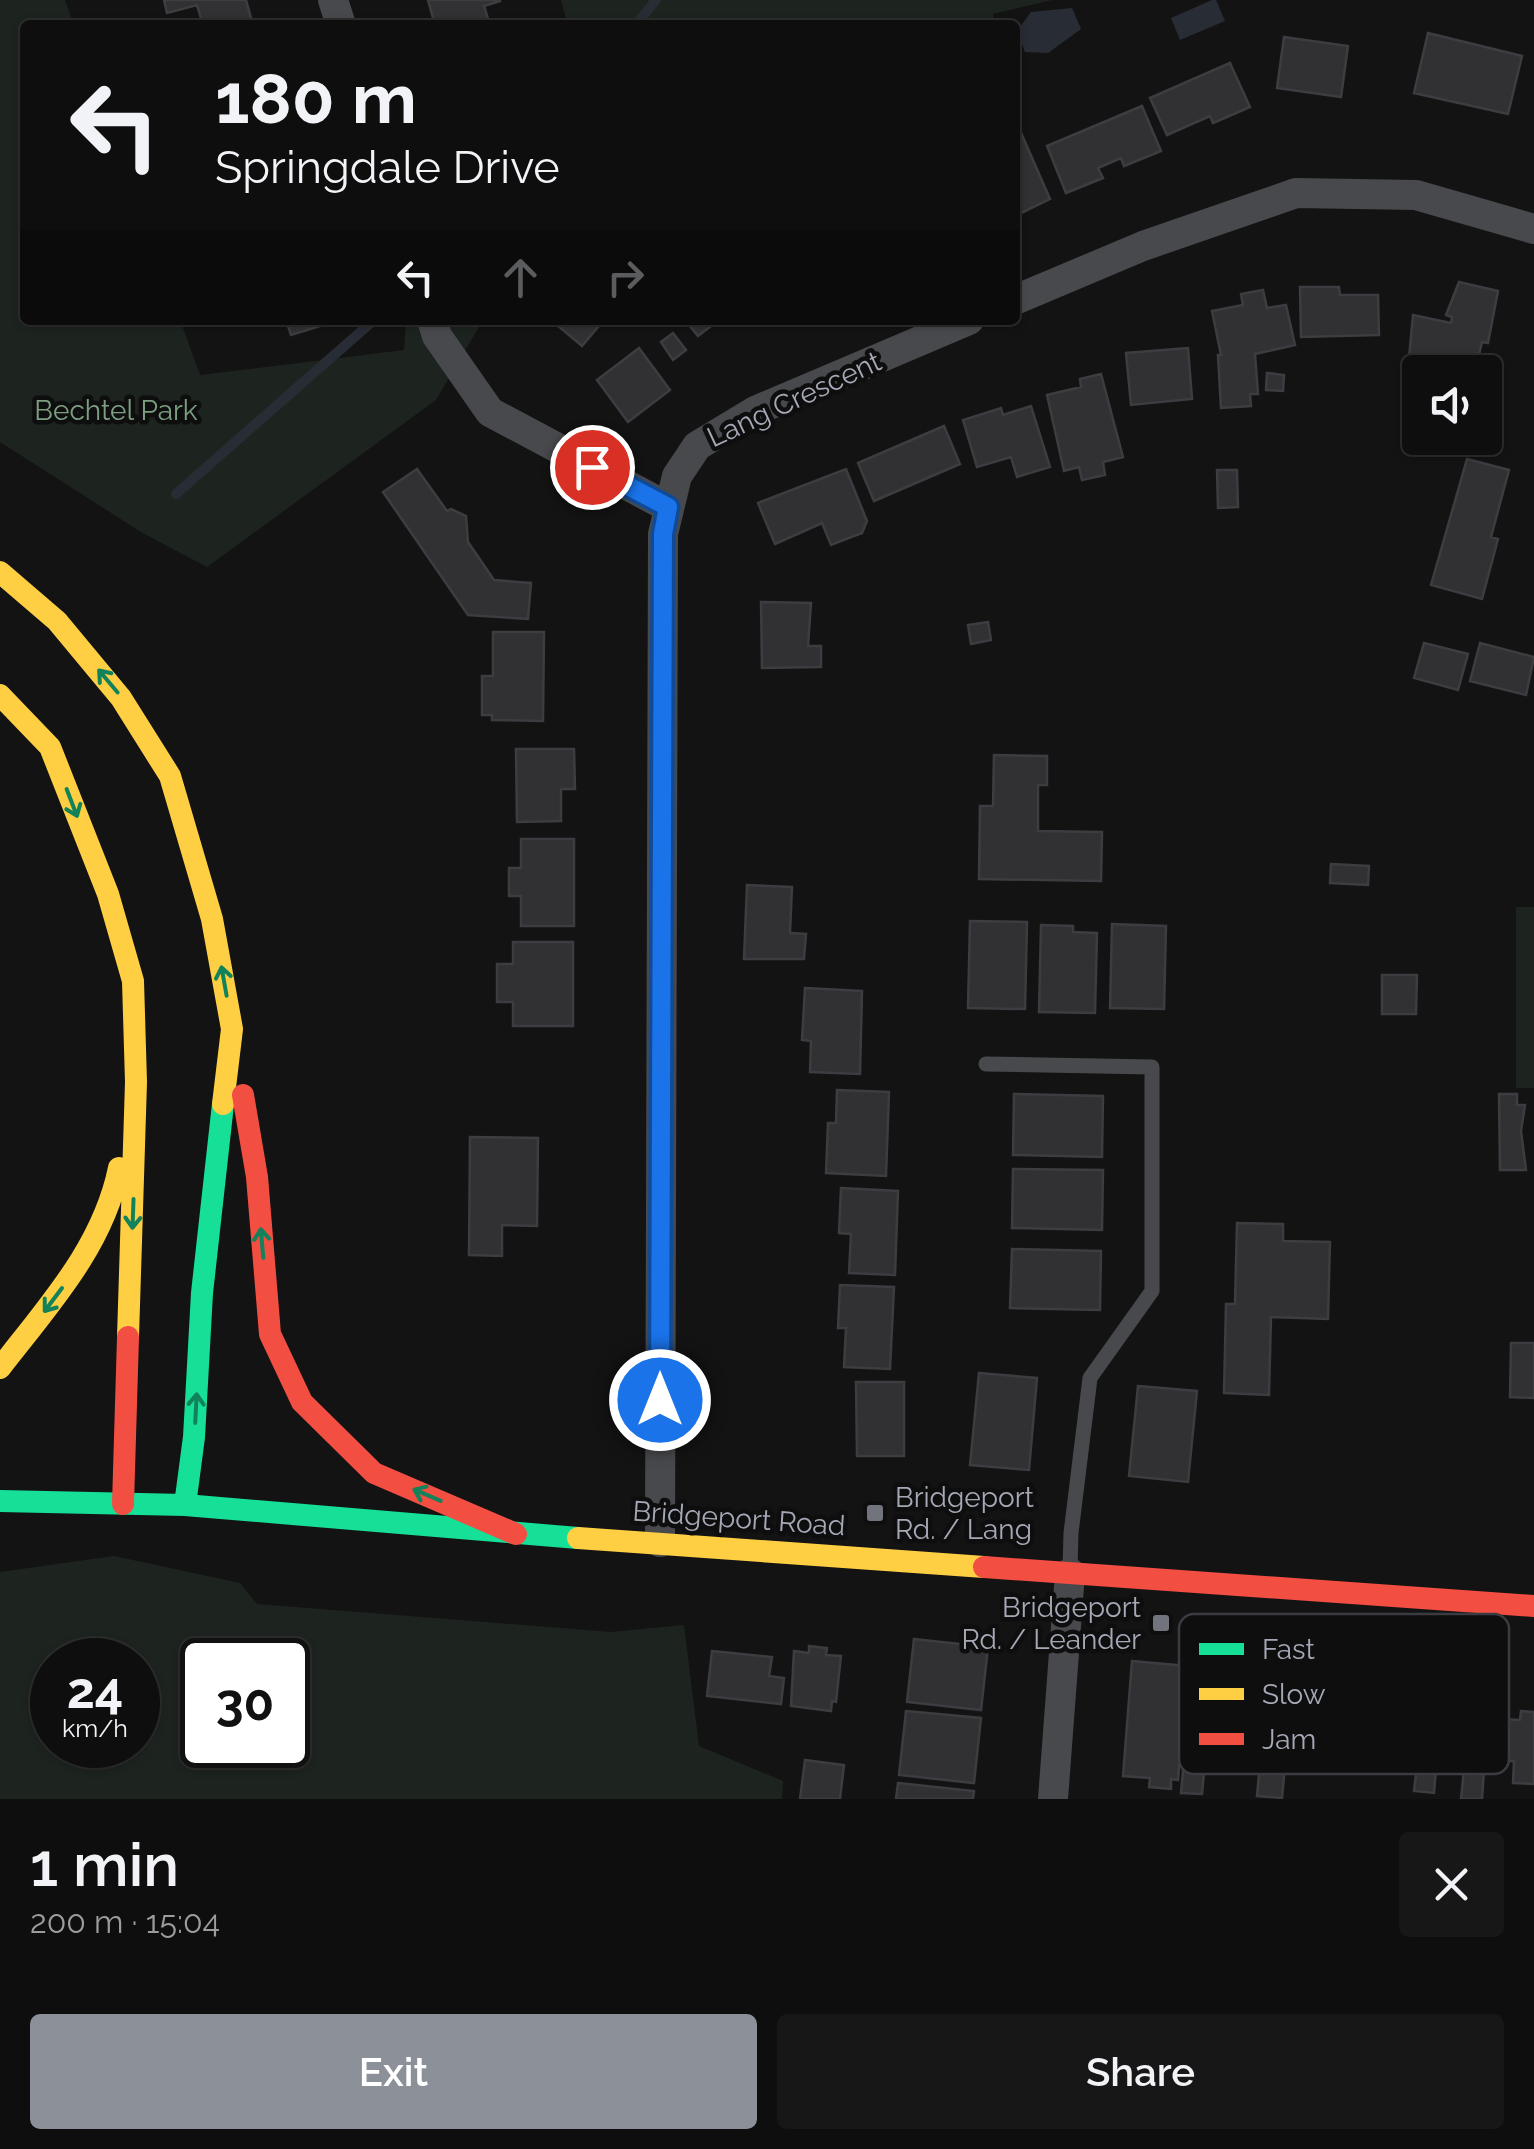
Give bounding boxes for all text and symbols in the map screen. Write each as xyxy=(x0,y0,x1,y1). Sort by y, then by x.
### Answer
text: 180 m xyxy=(215,57,417,139)
icon: left xyxy=(50,60,180,190)
text: Springdale Drive xyxy=(215,141,560,194)
icon: left xyxy=(388,250,443,305)
icon: ahead xyxy=(493,250,548,305)
icon: right xyxy=(598,250,653,305)
street label: Lang Crescent xyxy=(702,344,887,454)
map controls xyxy=(1402,355,1502,455)
button: sound xyxy=(1402,355,1502,455)
park label: Bechtel Park xyxy=(34,394,198,427)
pin xyxy=(550,425,635,510)
icon: arrive xyxy=(565,440,620,495)
one-way arrow xyxy=(97,669,119,695)
one-way arrow xyxy=(65,787,83,818)
one-way arrow xyxy=(213,966,232,998)
one-way arrow xyxy=(123,1198,142,1230)
one-way arrow xyxy=(253,1227,272,1259)
one-way arrow xyxy=(43,1286,64,1313)
position arrow xyxy=(608,1348,712,1452)
one-way arrow xyxy=(187,1393,206,1425)
place label: Bridgeport Rd. / Lang xyxy=(895,1481,1035,1546)
one-way arrow xyxy=(412,1485,442,1503)
street label: Bridgeport Road xyxy=(631,1495,846,1542)
marker: Bridgeport Rd. / Lang xyxy=(864,1502,886,1524)
place label: Bridgeport Rd. / Leander xyxy=(962,1591,1142,1656)
marker: Bridgeport Rd. / Leander xyxy=(1150,1612,1172,1634)
legend xyxy=(1179,1614,1509,1774)
text: Fast xyxy=(1262,1633,1315,1666)
speed limit sign: 30 xyxy=(180,1638,310,1768)
text: 24 xyxy=(67,1661,123,1720)
text: Slow xyxy=(1262,1678,1326,1711)
text: km/h xyxy=(62,1713,128,1743)
text: Jam xyxy=(1262,1723,1316,1756)
text: 1 min xyxy=(30,1830,179,1900)
button: close xyxy=(1399,1832,1504,1937)
text: 200 m · 15:04 xyxy=(30,1903,220,1940)
button: Exit xyxy=(30,2014,757,2129)
button: Share xyxy=(777,2014,1504,2129)

